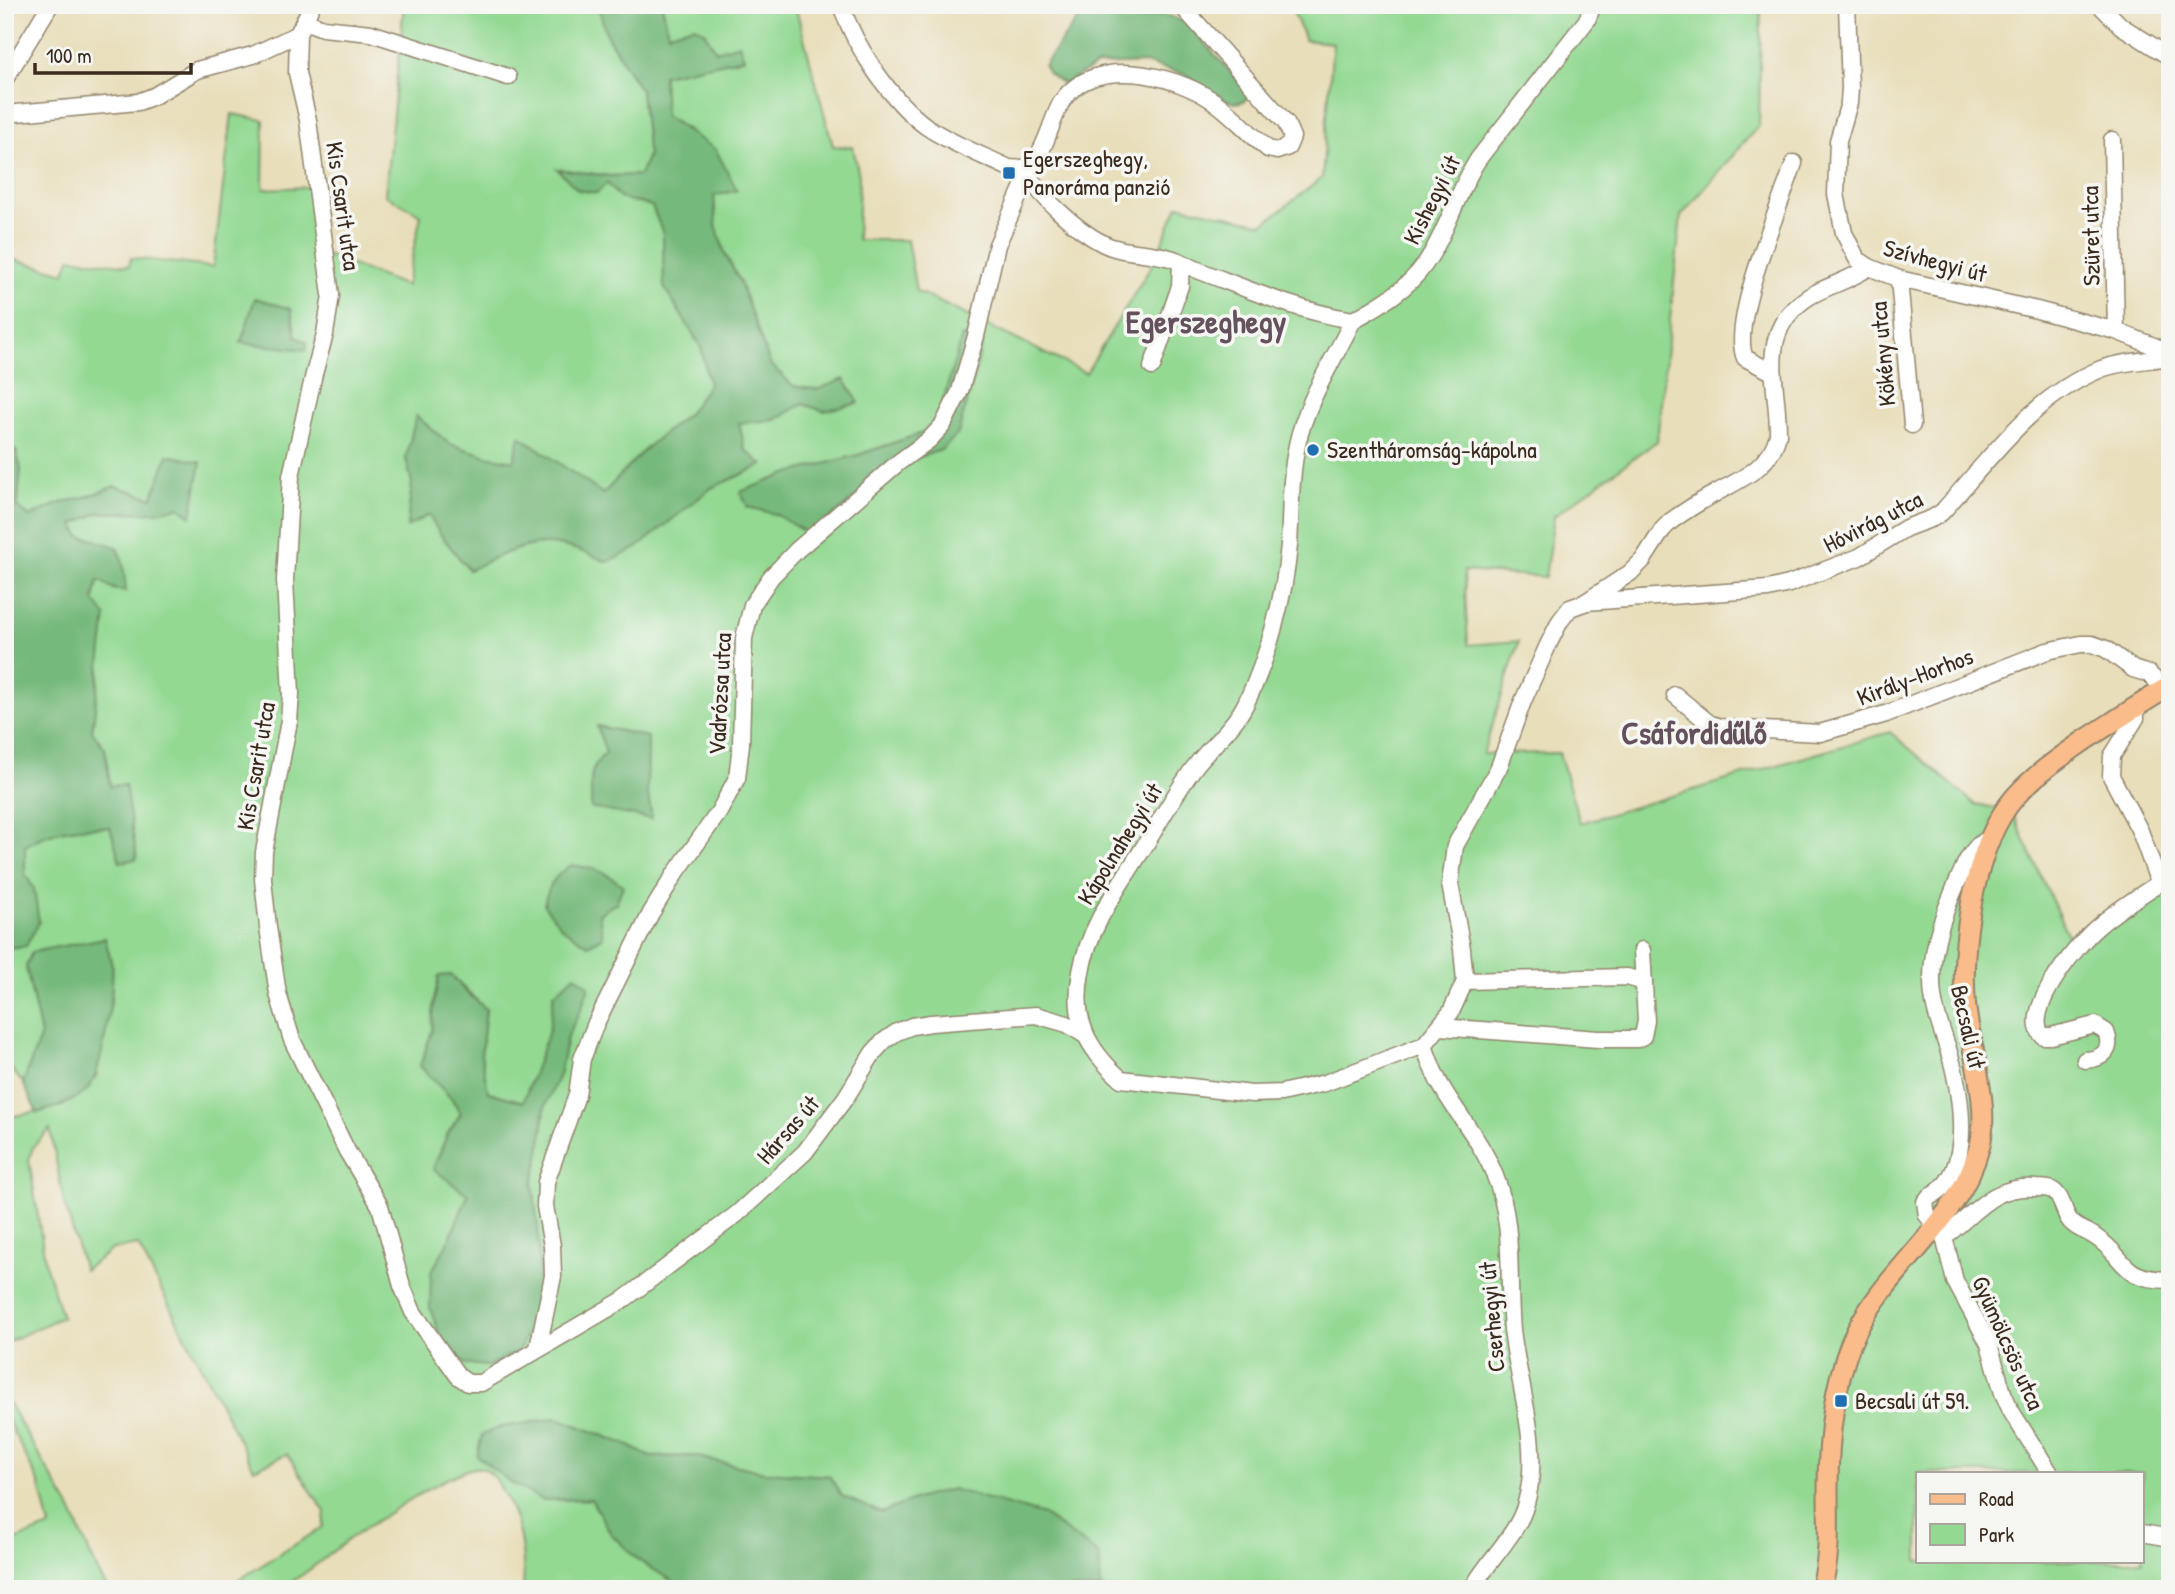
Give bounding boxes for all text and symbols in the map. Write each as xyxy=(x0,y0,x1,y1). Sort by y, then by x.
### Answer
scale bar xyxy=(35,32,191,76)
text: 100 m xyxy=(46,41,92,70)
street label: Kis Csarit utca xyxy=(319,140,369,272)
place label: Egerszeghegy, Panoráma panzió xyxy=(1023,142,1171,202)
street label: Kishegyi út xyxy=(1395,149,1468,250)
marker: Egerszeghegy, Panoráma panzió xyxy=(1001,165,1017,181)
street label: Szüret utca xyxy=(2073,186,2107,286)
street label: Szívhegyi út xyxy=(1880,231,1991,289)
district label: Egerszeghegy xyxy=(1126,300,1287,344)
street label: Kökény utca xyxy=(1861,300,1903,408)
place label: Szentháromság-kápolna xyxy=(1327,433,1537,465)
marker: Szentháromság-kápolna xyxy=(1305,442,1321,458)
street label: Hóvirág utca xyxy=(1817,482,1928,560)
street label: Vadrózsa utca xyxy=(700,632,738,756)
street label: Király-Horhos xyxy=(1852,639,1977,713)
street label: Kis Csarit utca xyxy=(228,699,282,832)
district label: Csáfordidűlő xyxy=(1621,711,1767,754)
street label: Kápolnahegyi út xyxy=(1069,776,1170,910)
street label: Becsali út xyxy=(1944,982,1994,1072)
street label: Hársas út xyxy=(749,1088,826,1170)
street label: Cserhegyi út xyxy=(1470,1260,1512,1373)
street label: Gyümölcsös utca xyxy=(1965,1271,2053,1415)
place label: Becsali út 59. xyxy=(1855,1384,1969,1416)
marker: Becsali út 59. xyxy=(1833,1393,1849,1409)
legend xyxy=(1916,1472,2144,1562)
text: Road xyxy=(1979,1484,2013,1513)
text: Park xyxy=(1979,1520,2014,1549)

